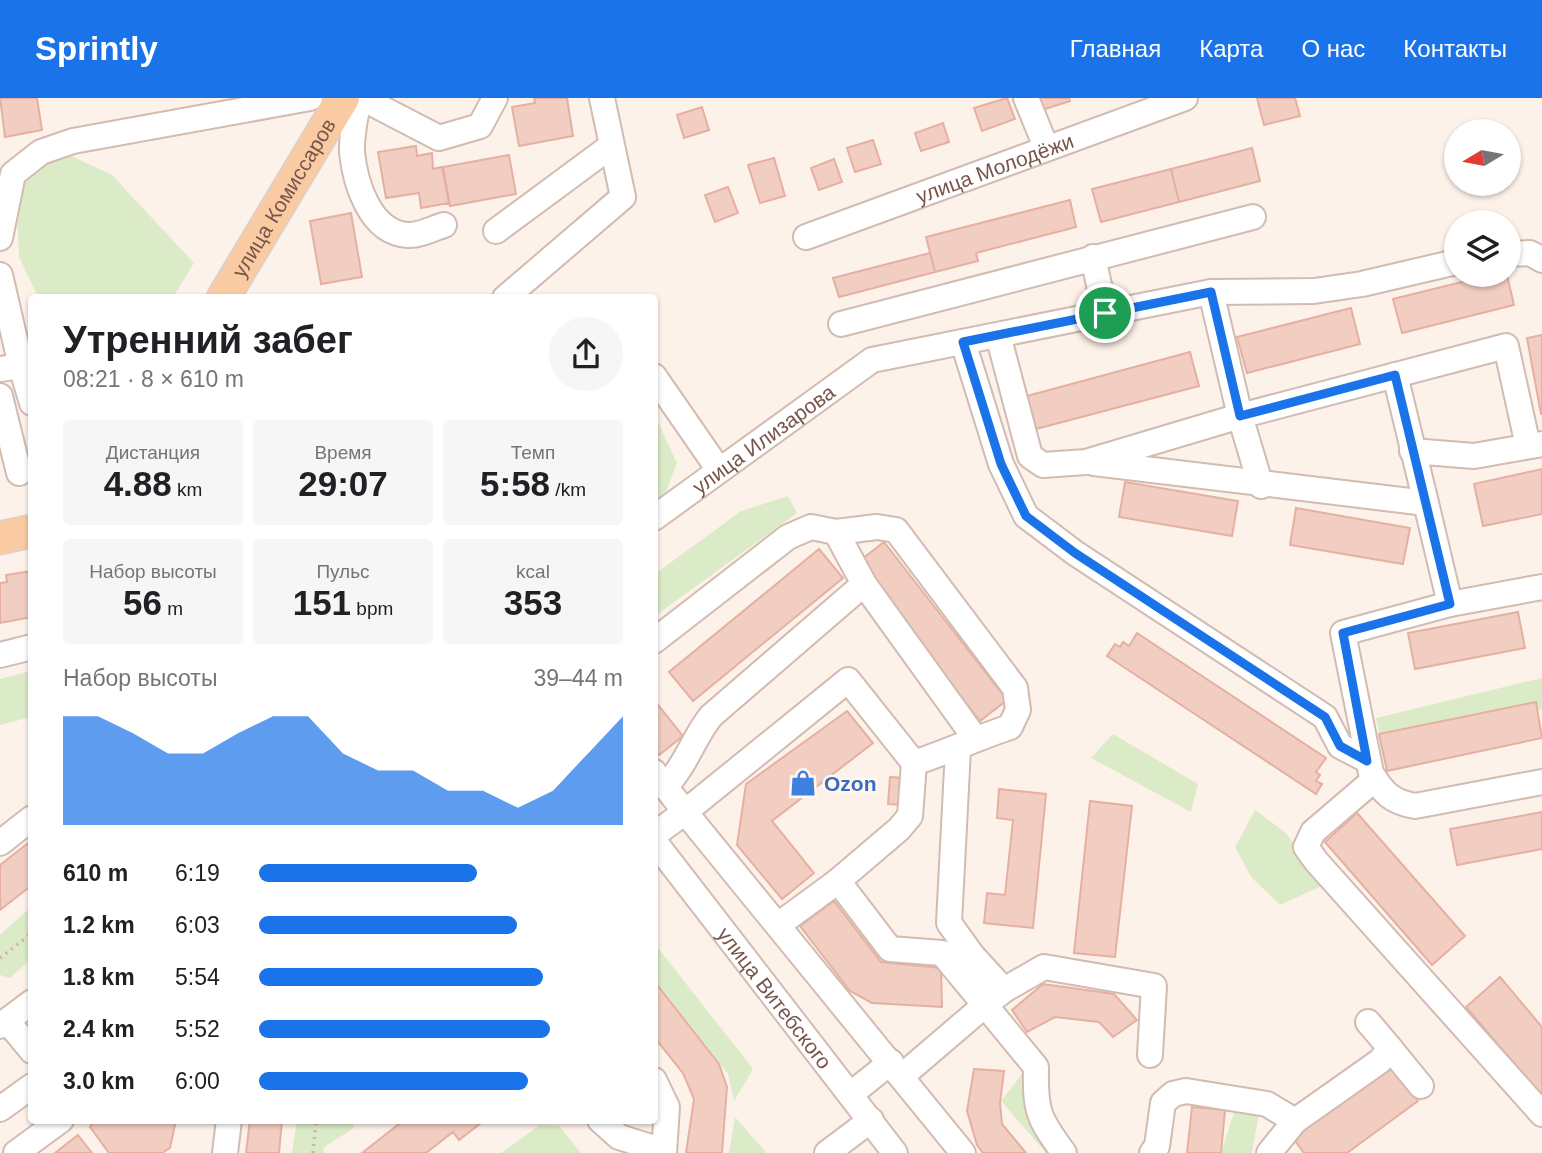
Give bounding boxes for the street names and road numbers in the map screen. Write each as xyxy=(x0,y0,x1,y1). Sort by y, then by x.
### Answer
street label: улица Комиссаров xyxy=(227,114,340,281)
street label: улица Молодёжи xyxy=(913,128,1077,207)
street label: улица Илизарова xyxy=(688,379,839,498)
street label: улица Витебского xyxy=(713,922,837,1073)

